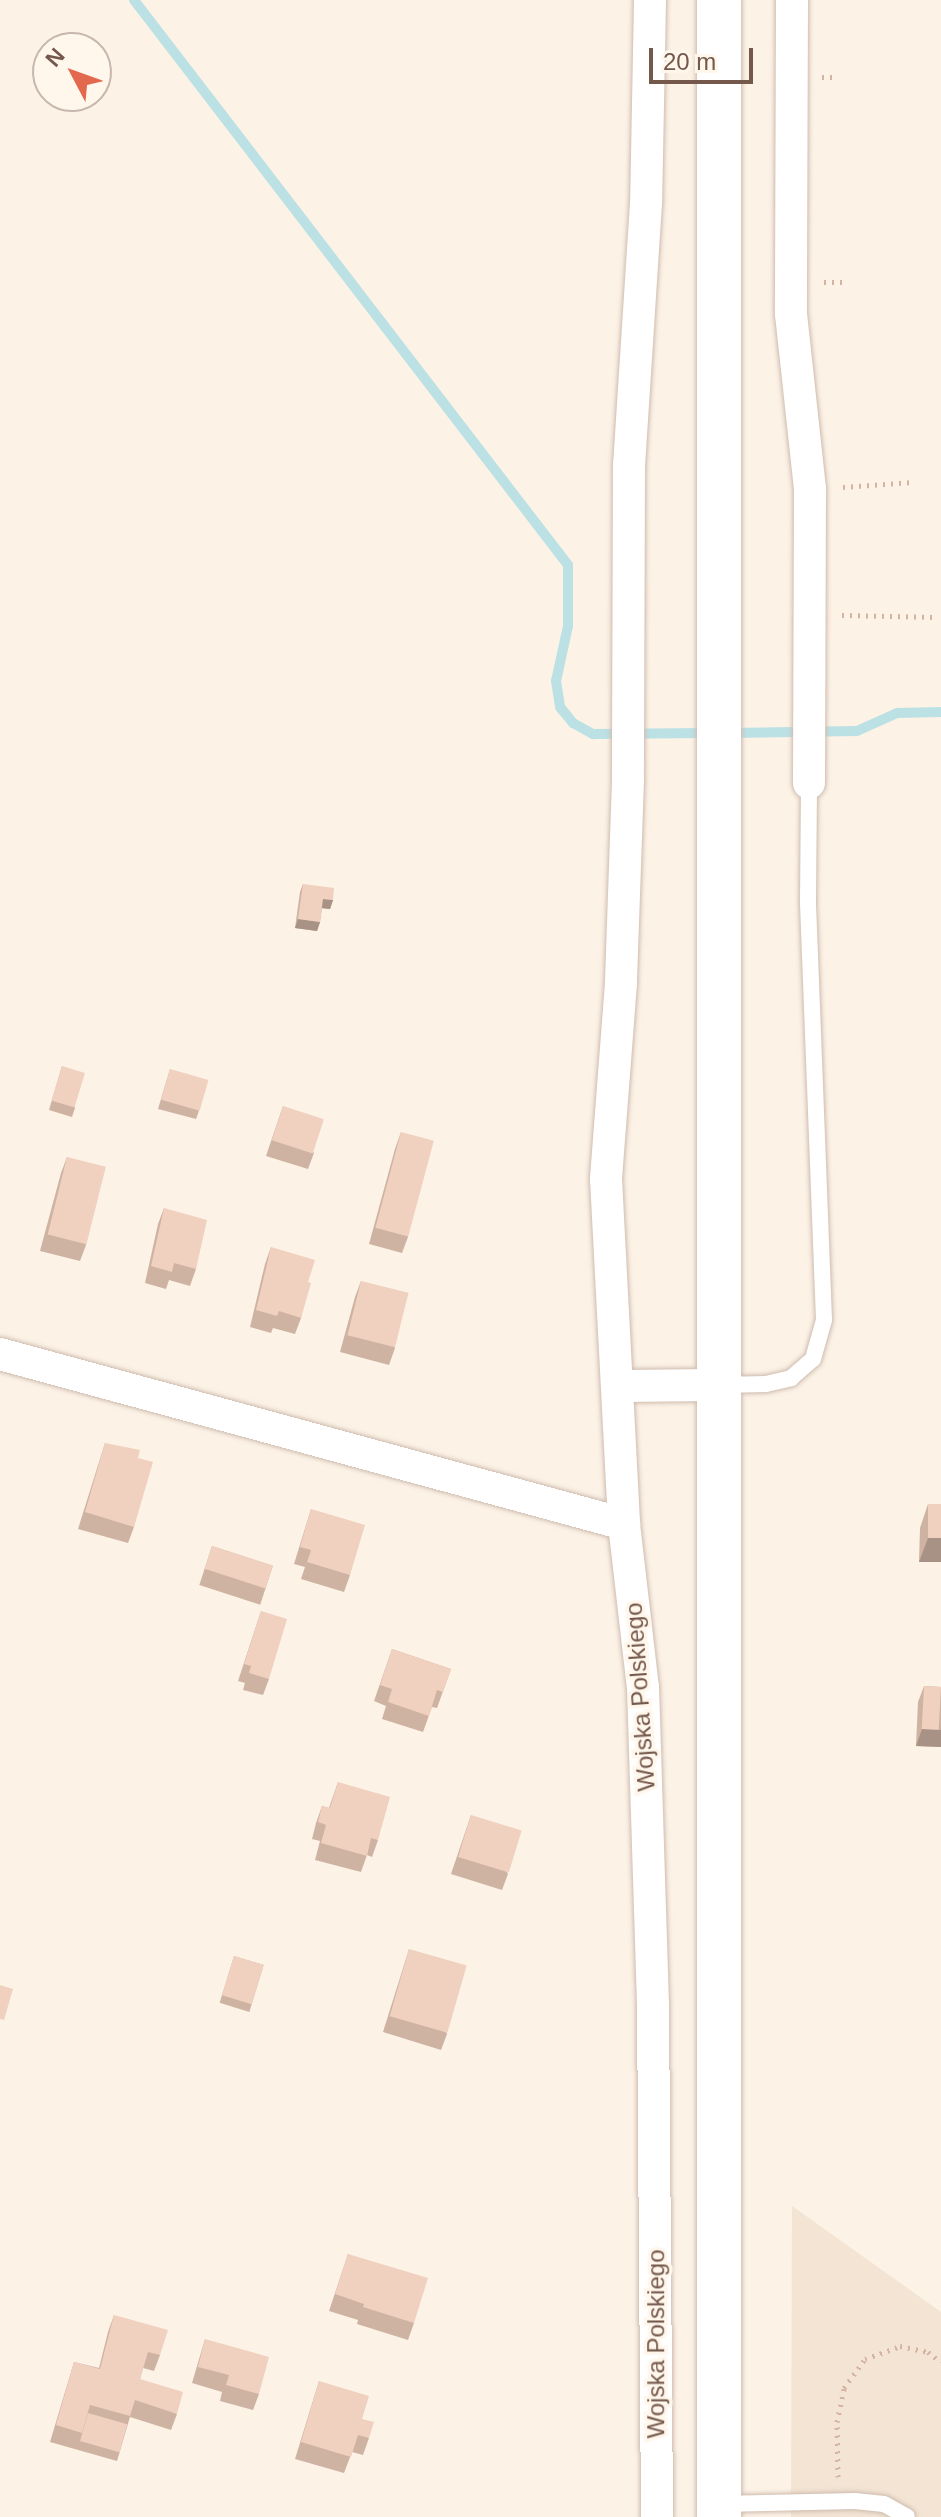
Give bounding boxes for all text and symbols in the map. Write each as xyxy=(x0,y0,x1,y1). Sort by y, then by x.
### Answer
north arrow xyxy=(32,32,112,112)
scale bar xyxy=(653,32,757,82)
text: N xyxy=(40,43,70,71)
text: 20 m xyxy=(663,48,716,75)
street label: Wojska Polskiego xyxy=(619,1602,661,1792)
street label: Wojska Polskiego xyxy=(642,2250,670,2438)

